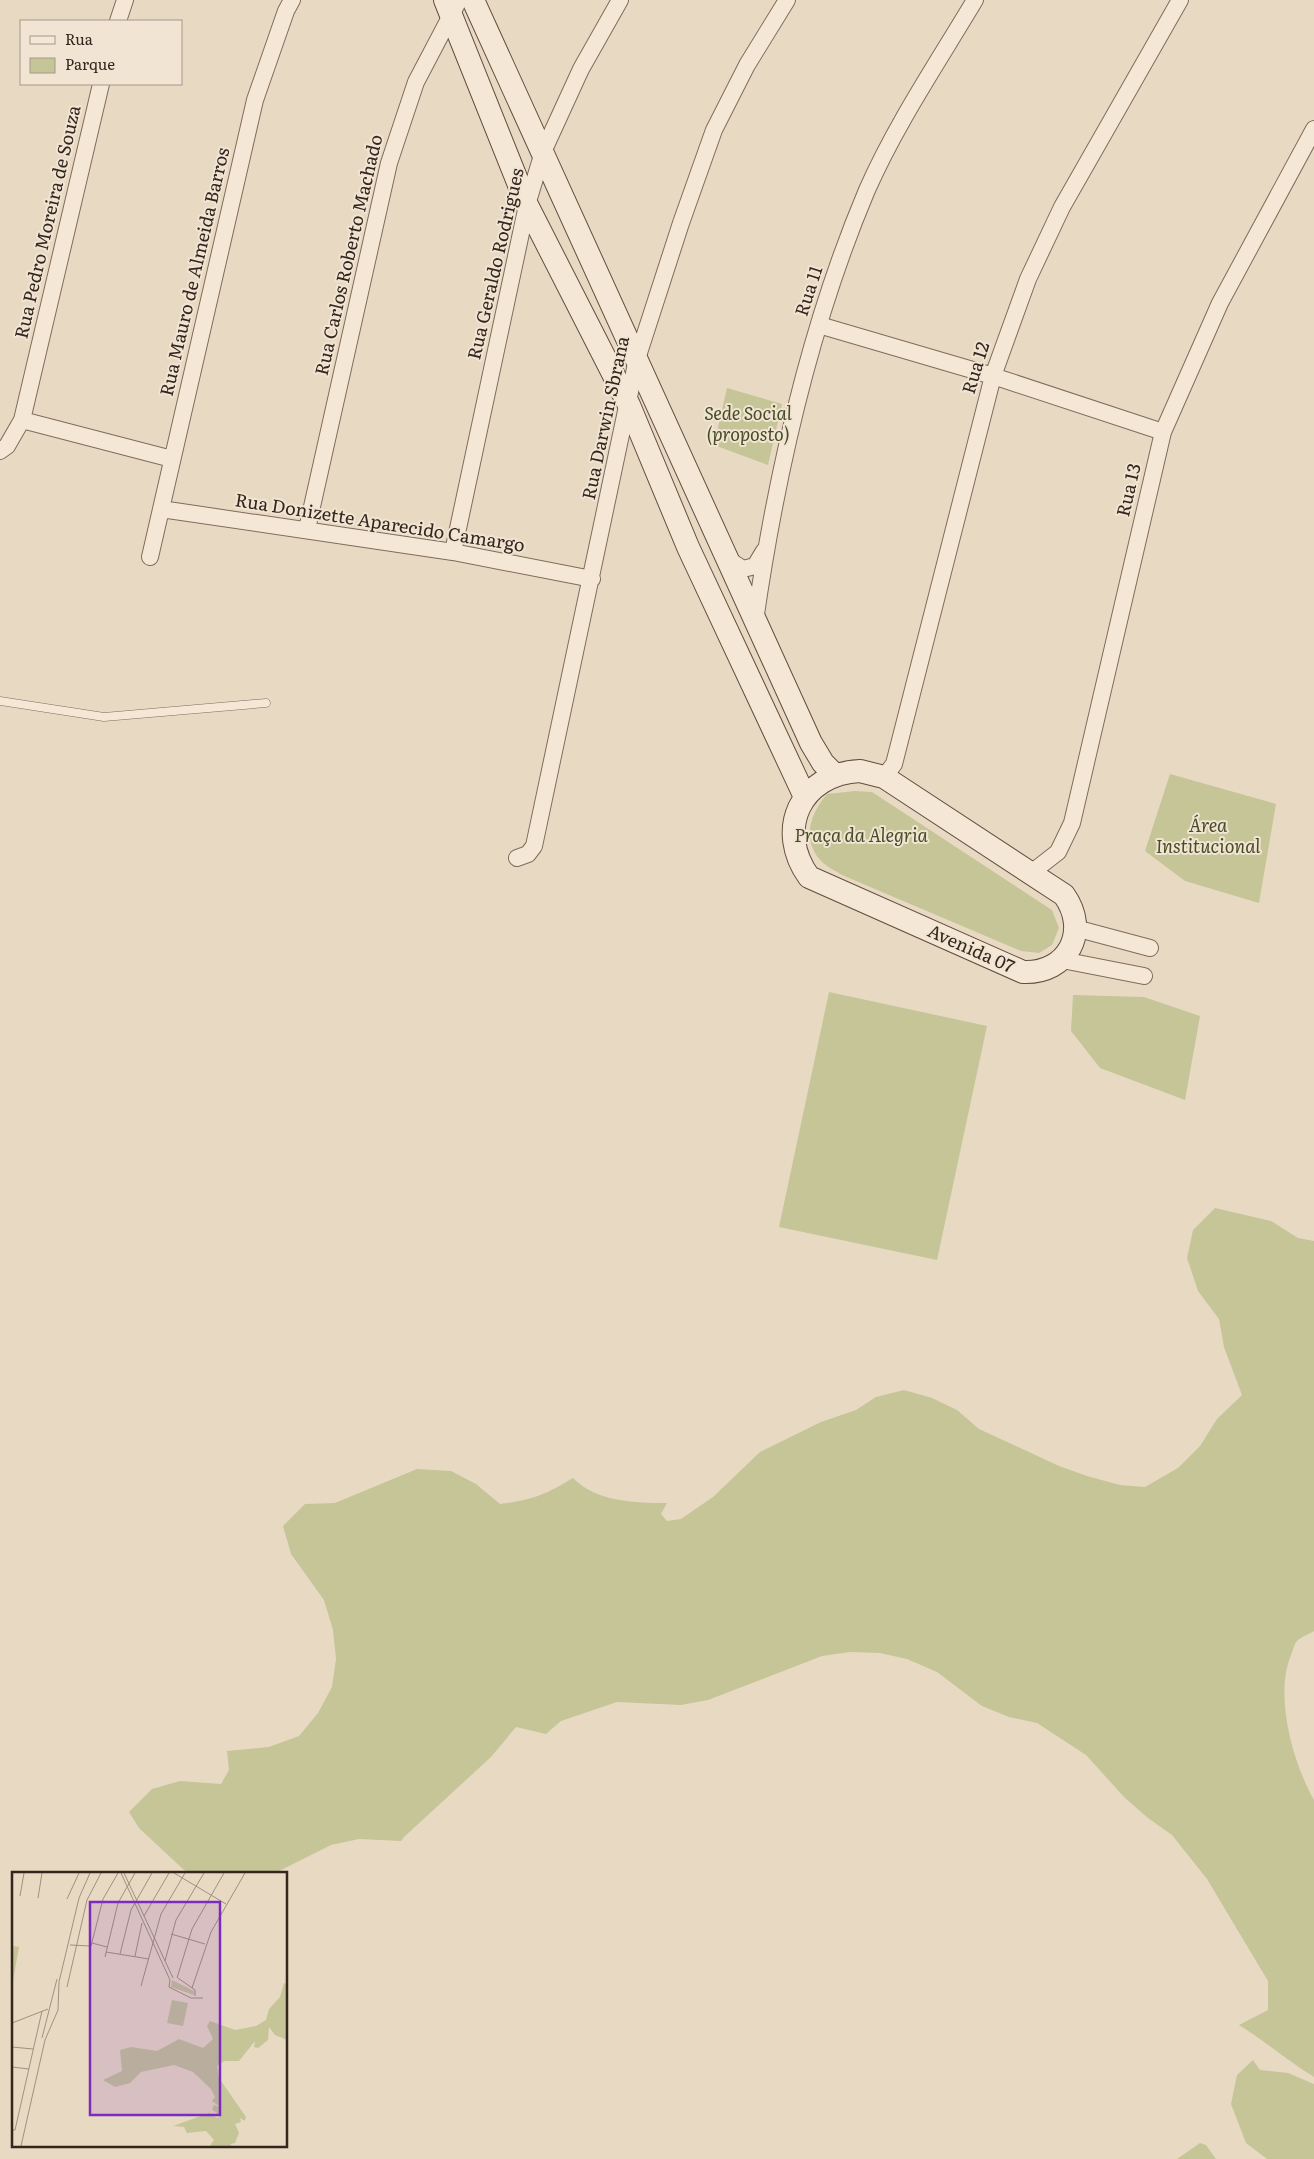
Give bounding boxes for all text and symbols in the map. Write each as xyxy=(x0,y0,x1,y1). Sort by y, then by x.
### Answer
legend xyxy=(20,20,182,85)
text: Rua xyxy=(65,27,94,50)
text: Parque xyxy=(65,52,115,75)
street label: Rua Pedro Moreira de Souza xyxy=(7,102,87,341)
street label: Rua Carlos Roberto Machado xyxy=(307,132,388,378)
street label: Rua Mauro de Almeida Barros xyxy=(152,145,235,399)
street label: Rua Geraldo Rodrigues xyxy=(459,165,530,362)
street label: Rua 11 xyxy=(787,262,828,319)
street label: Rua Darwin Sbrana xyxy=(574,333,635,502)
street label: Rua 12 xyxy=(954,338,995,397)
park label: Sede Social (proposto) xyxy=(704,399,793,447)
street label: Rua 13 xyxy=(1108,460,1147,519)
street label: Rua Donizette Aparecido Camargo xyxy=(233,485,527,558)
park label: Área Institucional xyxy=(1156,811,1261,859)
park label: Praça da Alegria xyxy=(794,821,929,848)
street label: Avenida 07 xyxy=(924,916,1019,979)
inset map xyxy=(12,1872,288,2146)

